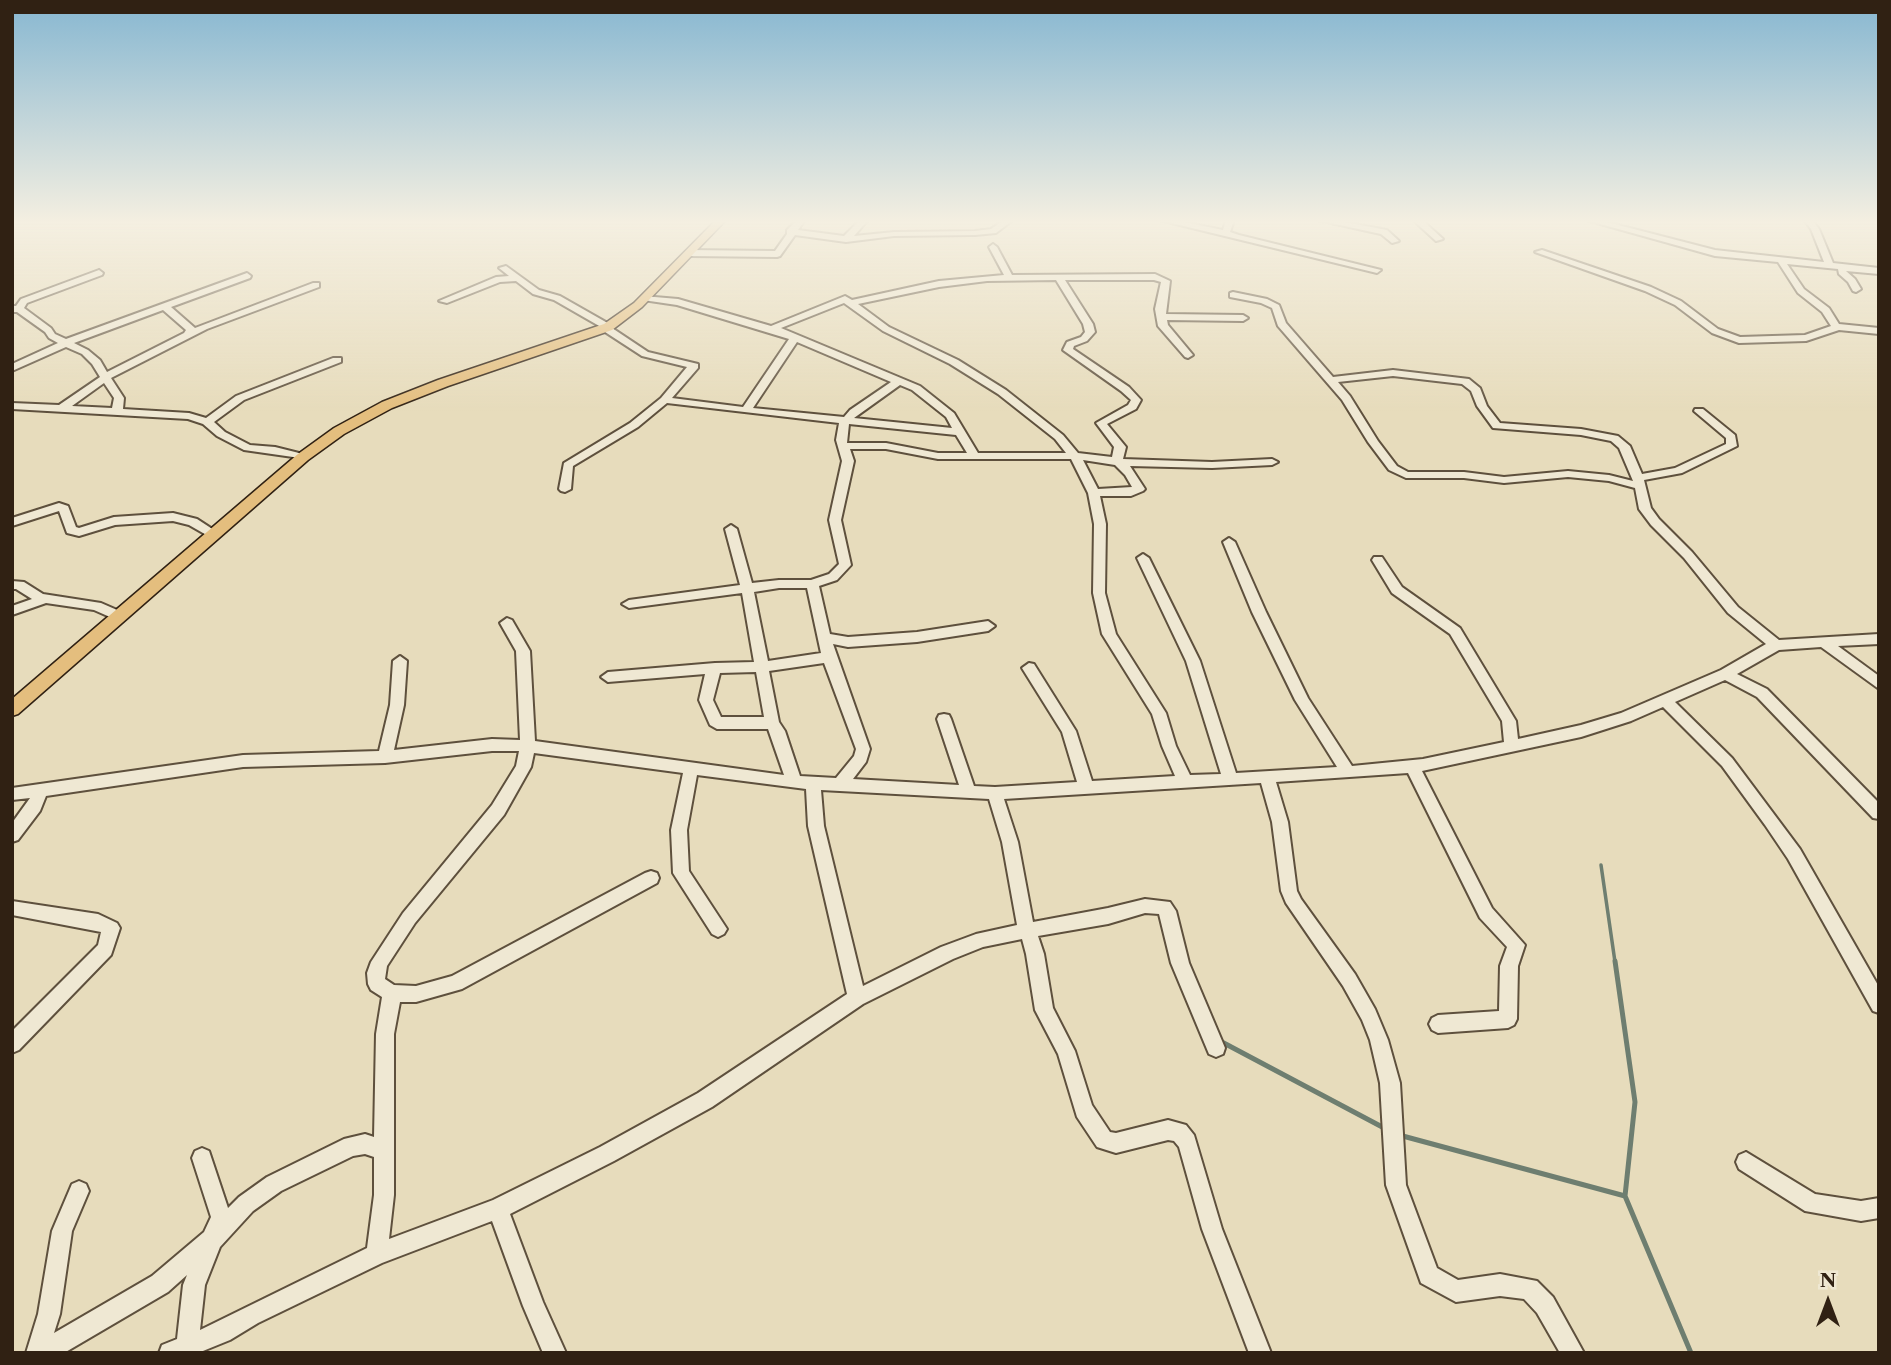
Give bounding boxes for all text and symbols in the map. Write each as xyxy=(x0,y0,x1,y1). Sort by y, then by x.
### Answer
north arrow xyxy=(1793,1267,1863,1337)
text: N xyxy=(1820,1269,1836,1292)

